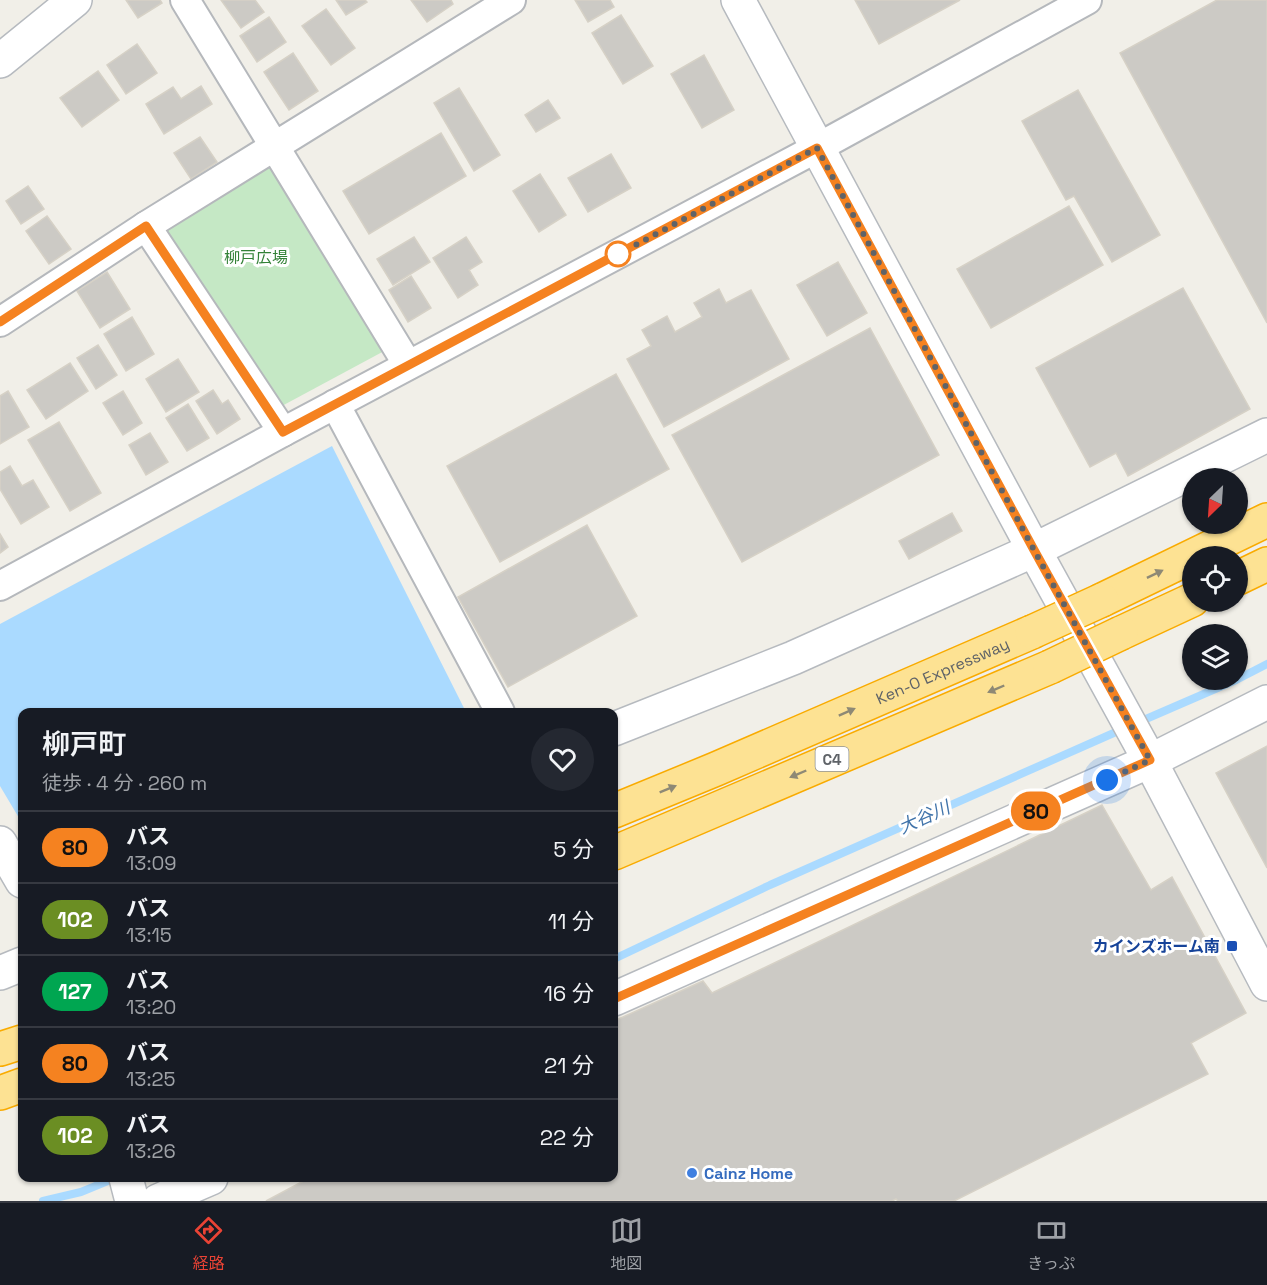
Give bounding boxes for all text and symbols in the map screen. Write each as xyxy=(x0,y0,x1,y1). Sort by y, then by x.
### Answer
unlabelled marker xyxy=(605,241,631,267)
park label: 柳戸広場 xyxy=(224,247,288,268)
north arrow xyxy=(1182,468,1248,534)
map controls xyxy=(1182,468,1248,690)
button: locate xyxy=(1182,546,1248,612)
one-way arrow xyxy=(1146,569,1163,579)
button: layers xyxy=(1182,624,1248,690)
street label: Ken-O Expressway xyxy=(872,633,1012,709)
one-way arrow xyxy=(988,685,1005,694)
one-way arrow xyxy=(838,707,856,717)
text: 柳戸町 xyxy=(42,726,126,762)
button: heart xyxy=(531,728,594,791)
road number: C4 xyxy=(816,747,848,771)
your location xyxy=(1092,765,1122,795)
one-way arrow xyxy=(788,769,806,779)
text: 徒歩 · 4 分 · 260 m xyxy=(42,770,207,796)
one-way arrow xyxy=(659,784,677,794)
line badge: 80 xyxy=(1009,792,1063,830)
water label: 大谷川 xyxy=(895,795,955,838)
text: 80 xyxy=(1023,798,1049,825)
text: バス xyxy=(126,822,170,850)
text: 80 xyxy=(62,834,88,861)
text: 5 分 xyxy=(553,835,594,863)
text: 13:09 xyxy=(126,850,177,876)
text: バス xyxy=(126,894,170,922)
text: 102 xyxy=(57,906,93,933)
text: 11 分 xyxy=(548,907,594,935)
text: 13:15 xyxy=(126,922,172,948)
place label: カインズホーム南 xyxy=(1093,936,1220,957)
marker: カインズホーム南 xyxy=(1225,939,1239,953)
text: バス xyxy=(126,966,170,994)
text: 127 xyxy=(58,978,92,1005)
text: 16 分 xyxy=(544,979,594,1007)
text: 13:20 xyxy=(126,994,176,1020)
text: バス xyxy=(126,1038,170,1066)
text: 80 xyxy=(62,1050,88,1077)
text: 21 分 xyxy=(544,1051,594,1079)
text: 13:25 xyxy=(126,1066,176,1092)
text: バス xyxy=(126,1110,170,1138)
text: 102 xyxy=(57,1122,93,1149)
text: 22 分 xyxy=(540,1123,594,1151)
text: 13:26 xyxy=(126,1138,176,1164)
place label: Cainz Home xyxy=(704,1163,793,1184)
marker: Cainz Home xyxy=(685,1166,699,1180)
tab: 経路 xyxy=(192,1214,225,1274)
tab: 地図 xyxy=(610,1214,643,1274)
tab: きっぷ xyxy=(1027,1214,1075,1274)

